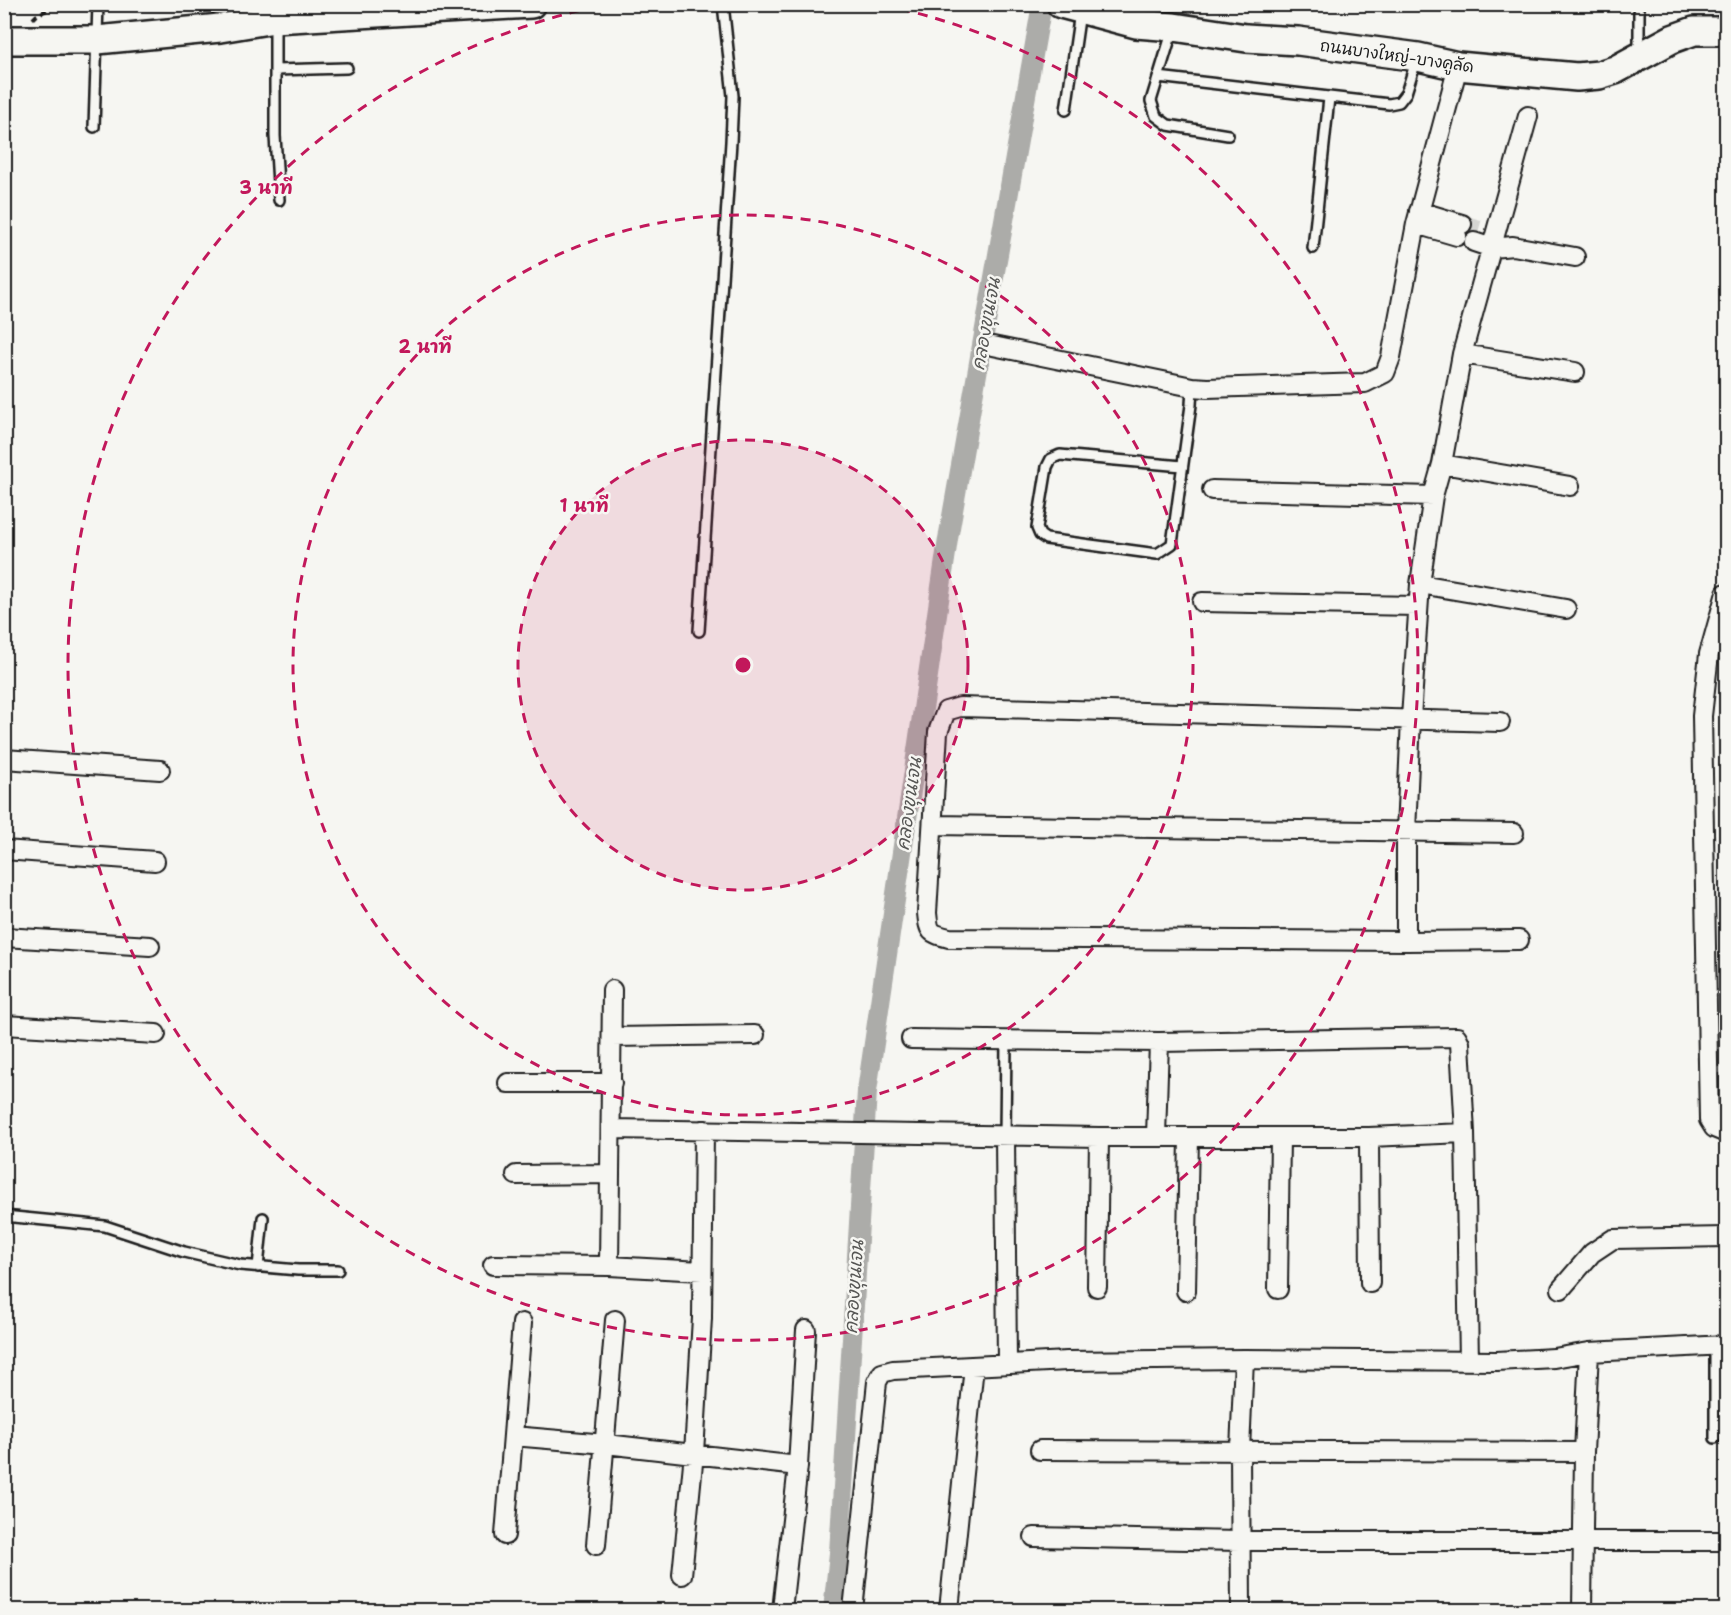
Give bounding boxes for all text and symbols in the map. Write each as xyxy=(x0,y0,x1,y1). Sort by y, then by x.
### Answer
street label: ถนนบางใหญ่-บางคูลัด xyxy=(1319,34,1475,79)
text: 3 นาที xyxy=(239,176,293,200)
water label: คลองขุนเจน xyxy=(966,275,1007,372)
text: 2 นาที xyxy=(398,335,452,359)
text: 1 นาที xyxy=(559,494,609,518)
centre of rings xyxy=(733,655,753,675)
water label: คลองขุนเจน xyxy=(891,755,929,852)
water label: คลองขุนเจน xyxy=(839,1239,870,1334)

